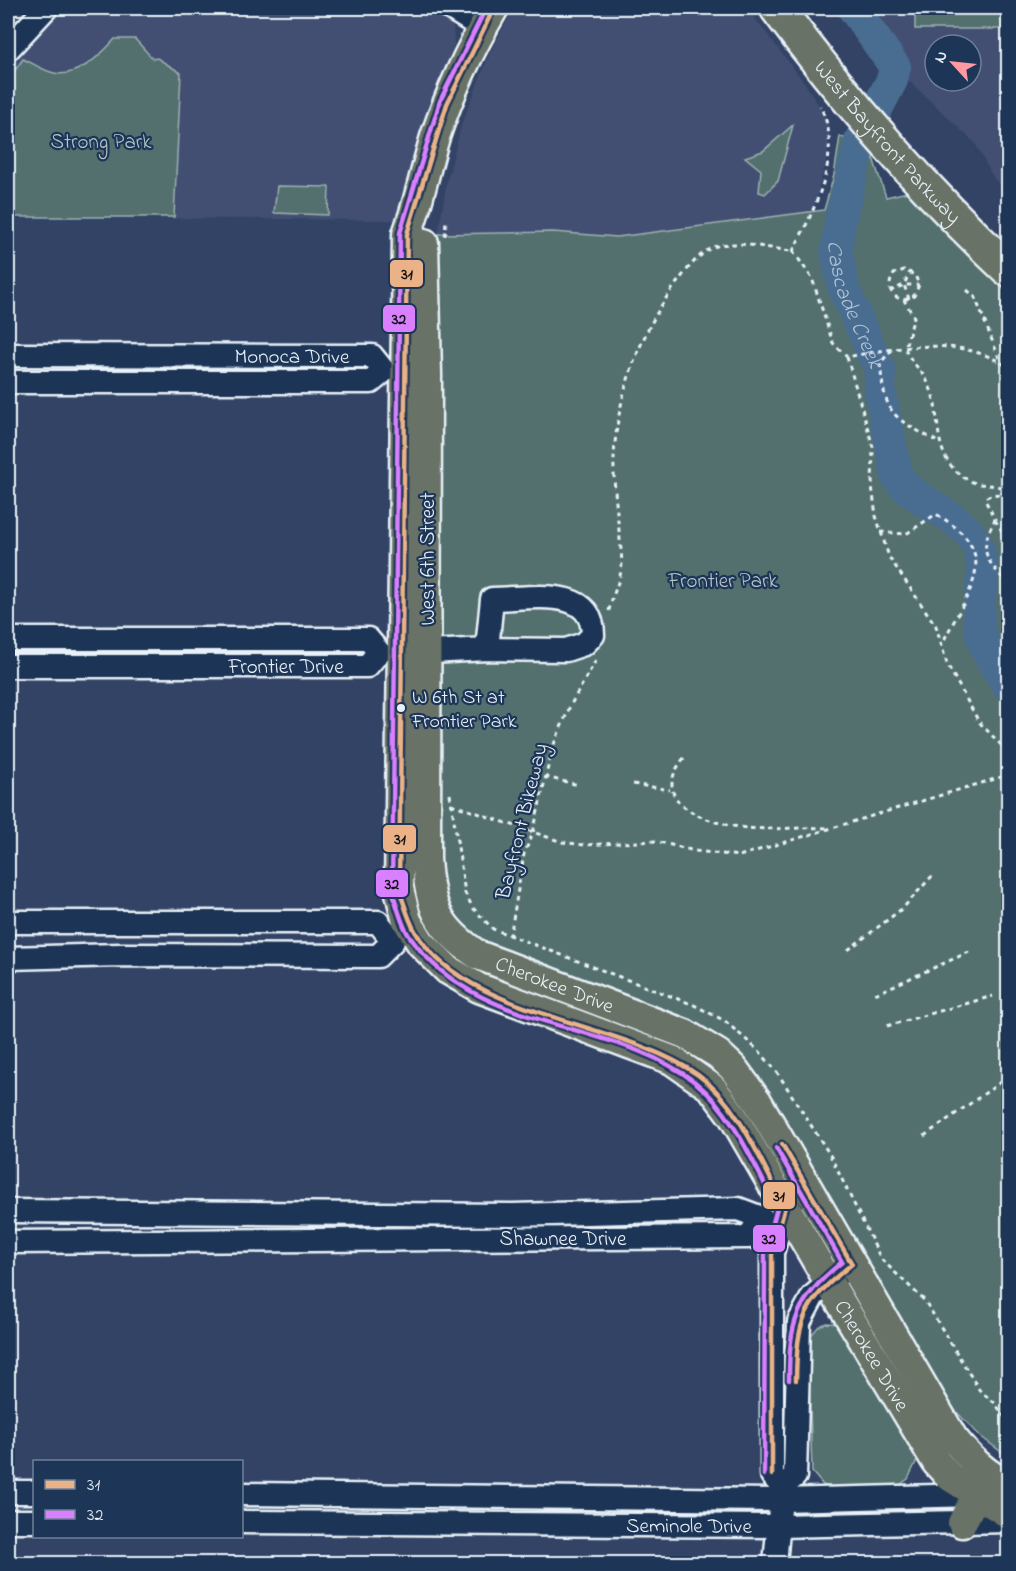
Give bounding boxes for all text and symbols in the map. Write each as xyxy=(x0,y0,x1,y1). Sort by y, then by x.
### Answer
north arrow xyxy=(923,33,983,93)
text: N xyxy=(928,47,955,67)
street label: West Bayfront Parkway xyxy=(806,55,967,233)
park label: Strong Park xyxy=(51,128,152,160)
water label: Cascade Creek xyxy=(817,239,891,375)
line badge: 31 xyxy=(389,259,424,288)
text: 31 xyxy=(400,263,414,287)
line badge: 32 xyxy=(382,304,416,333)
text: 32 xyxy=(391,308,406,332)
street label: Monoca Drive xyxy=(235,343,350,373)
street label: West 6th Street xyxy=(414,492,444,626)
park label: Frontier Park xyxy=(667,567,779,597)
street label: Frontier Drive xyxy=(227,653,344,683)
place label: W 6th St at Frontier Park xyxy=(411,684,517,737)
marker: W 6th St at Frontier Park xyxy=(395,702,407,714)
street label: Bayfront Bikeway xyxy=(489,740,559,904)
line badge: 31 xyxy=(382,824,417,853)
text: 31 xyxy=(393,828,407,852)
line badge: 32 xyxy=(375,869,409,898)
text: 32 xyxy=(384,873,399,897)
street label: Cherokee Drive xyxy=(490,950,618,1023)
line badge: 31 xyxy=(762,1181,796,1210)
text: 31 xyxy=(772,1185,786,1209)
line badge: 32 xyxy=(752,1224,786,1253)
street label: Shawnee Drive xyxy=(500,1225,627,1255)
text: 32 xyxy=(761,1228,776,1252)
street label: Cherokee Drive xyxy=(826,1295,916,1418)
legend xyxy=(33,1460,243,1538)
text: 31 xyxy=(87,1473,100,1499)
text: 32 xyxy=(87,1503,103,1529)
street label: Seminole Drive xyxy=(626,1512,753,1543)

